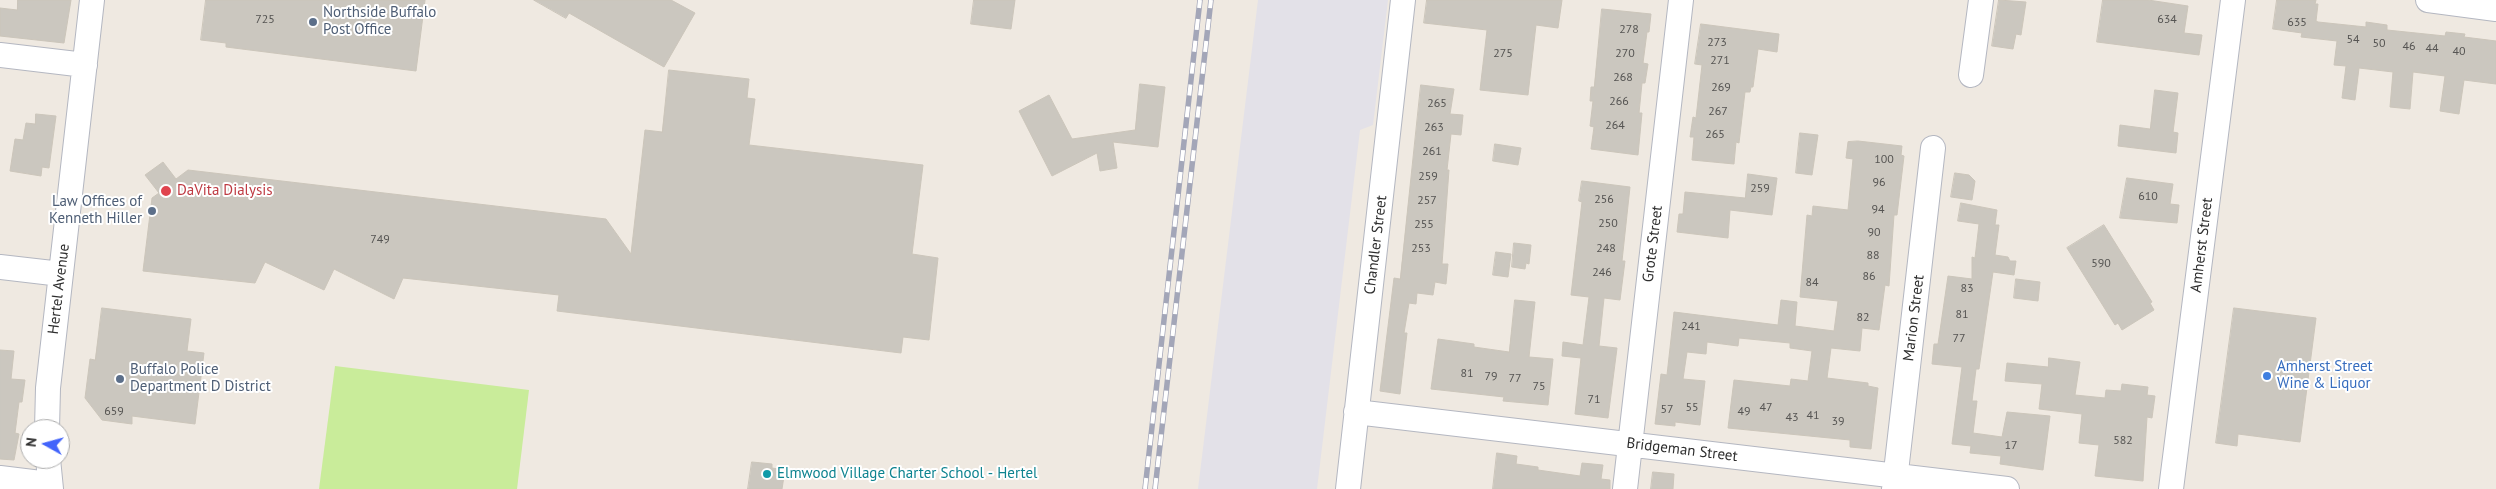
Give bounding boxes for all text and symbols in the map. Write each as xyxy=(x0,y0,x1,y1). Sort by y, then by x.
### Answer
place label: Northside Buffalo Post Office xyxy=(323,4,436,39)
house number: 725 xyxy=(255,13,275,27)
house number: 634 xyxy=(2157,13,2177,27)
marker: Northside Buffalo Post Office xyxy=(307,16,319,28)
house number: 635 xyxy=(2287,16,2307,30)
house number: 278 xyxy=(1619,23,1639,37)
house number: 54 xyxy=(2346,33,2360,47)
house number: 273 xyxy=(1707,36,1727,50)
house number: 50 xyxy=(2372,37,2386,51)
house number: 46 xyxy=(2402,40,2416,54)
house number: 44 xyxy=(2425,42,2439,56)
house number: 40 xyxy=(2452,45,2466,59)
house number: 275 xyxy=(1493,47,1513,61)
house number: 270 xyxy=(1615,47,1635,61)
house number: 271 xyxy=(1710,54,1730,68)
house number: 268 xyxy=(1613,71,1633,85)
house number: 269 xyxy=(1711,81,1731,95)
house number: 266 xyxy=(1609,95,1629,109)
house number: 265 xyxy=(1427,97,1447,111)
house number: 267 xyxy=(1708,105,1728,119)
house number: 264 xyxy=(1605,119,1625,133)
house number: 263 xyxy=(1424,121,1444,135)
house number: 265 xyxy=(1705,128,1725,142)
house number: 261 xyxy=(1422,145,1442,159)
house number: 100 xyxy=(1874,153,1894,167)
house number: 259 xyxy=(1418,170,1438,184)
house number: 96 xyxy=(1872,176,1886,190)
place label: DaVita Dialysis xyxy=(177,182,273,200)
house number: 259 xyxy=(1750,182,1770,196)
marker: DaVita Dialysis xyxy=(159,184,173,198)
house number: 610 xyxy=(2138,190,2158,204)
place label: Law Offices of Kenneth Hiller xyxy=(49,193,142,228)
house number: 256 xyxy=(1594,193,1614,207)
street label: Chandler Street xyxy=(1361,194,1391,296)
house number: 257 xyxy=(1417,194,1437,208)
street label: Amherst Street xyxy=(2187,196,2217,294)
house number: 94 xyxy=(1871,203,1885,217)
marker: Law Offices of Kenneth Hiller xyxy=(146,205,158,217)
street label: Grote Street xyxy=(1639,205,1667,283)
house number: 250 xyxy=(1598,217,1618,231)
house number: 255 xyxy=(1414,218,1434,232)
house number: 90 xyxy=(1867,226,1881,240)
house number: 749 xyxy=(370,233,390,247)
house number: 253 xyxy=(1411,242,1431,256)
house number: 248 xyxy=(1596,242,1616,256)
street label: Hertel Avenue xyxy=(45,243,73,335)
house number: 88 xyxy=(1866,249,1880,263)
house number: 590 xyxy=(2091,257,2111,271)
house number: 246 xyxy=(1592,266,1612,280)
house number: 86 xyxy=(1862,270,1876,284)
street label: Marion Street xyxy=(1900,274,1928,362)
house number: 84 xyxy=(1805,276,1819,290)
house number: 83 xyxy=(1960,282,1974,296)
house number: 81 xyxy=(1955,308,1969,322)
house number: 82 xyxy=(1856,311,1870,325)
house number: 241 xyxy=(1681,320,1701,334)
house number: 77 xyxy=(1952,332,1966,346)
place label: Amherst Street Wine & Liquor xyxy=(2277,358,2373,393)
place label: Buffalo Police Department D District xyxy=(130,361,271,396)
house number: 81 xyxy=(1460,367,1474,381)
house number: 79 xyxy=(1484,370,1498,384)
marker: Amherst Street Wine & Liquor xyxy=(2261,370,2273,382)
house number: 77 xyxy=(1508,372,1522,386)
marker: Buffalo Police Department D District xyxy=(114,373,126,385)
house number: 75 xyxy=(1532,380,1546,394)
house number: 71 xyxy=(1587,393,1601,407)
house number: 55 xyxy=(1685,401,1699,415)
house number: 47 xyxy=(1759,401,1773,415)
house number: 57 xyxy=(1660,403,1674,417)
house number: 659 xyxy=(104,405,124,419)
house number: 49 xyxy=(1737,405,1751,419)
house number: 41 xyxy=(1806,409,1820,423)
house number: 43 xyxy=(1785,411,1799,425)
house number: 39 xyxy=(1831,415,1845,429)
north arrow xyxy=(20,419,70,469)
street label: Bridgeman Street xyxy=(1625,434,1739,466)
house number: 582 xyxy=(2113,434,2133,448)
text: N xyxy=(22,437,41,448)
house number: 17 xyxy=(2004,439,2018,453)
place label: Elmwood Village Charter School - Hertel xyxy=(777,465,1037,483)
marker: Elmwood Village Charter School - Hertel xyxy=(761,468,773,480)

